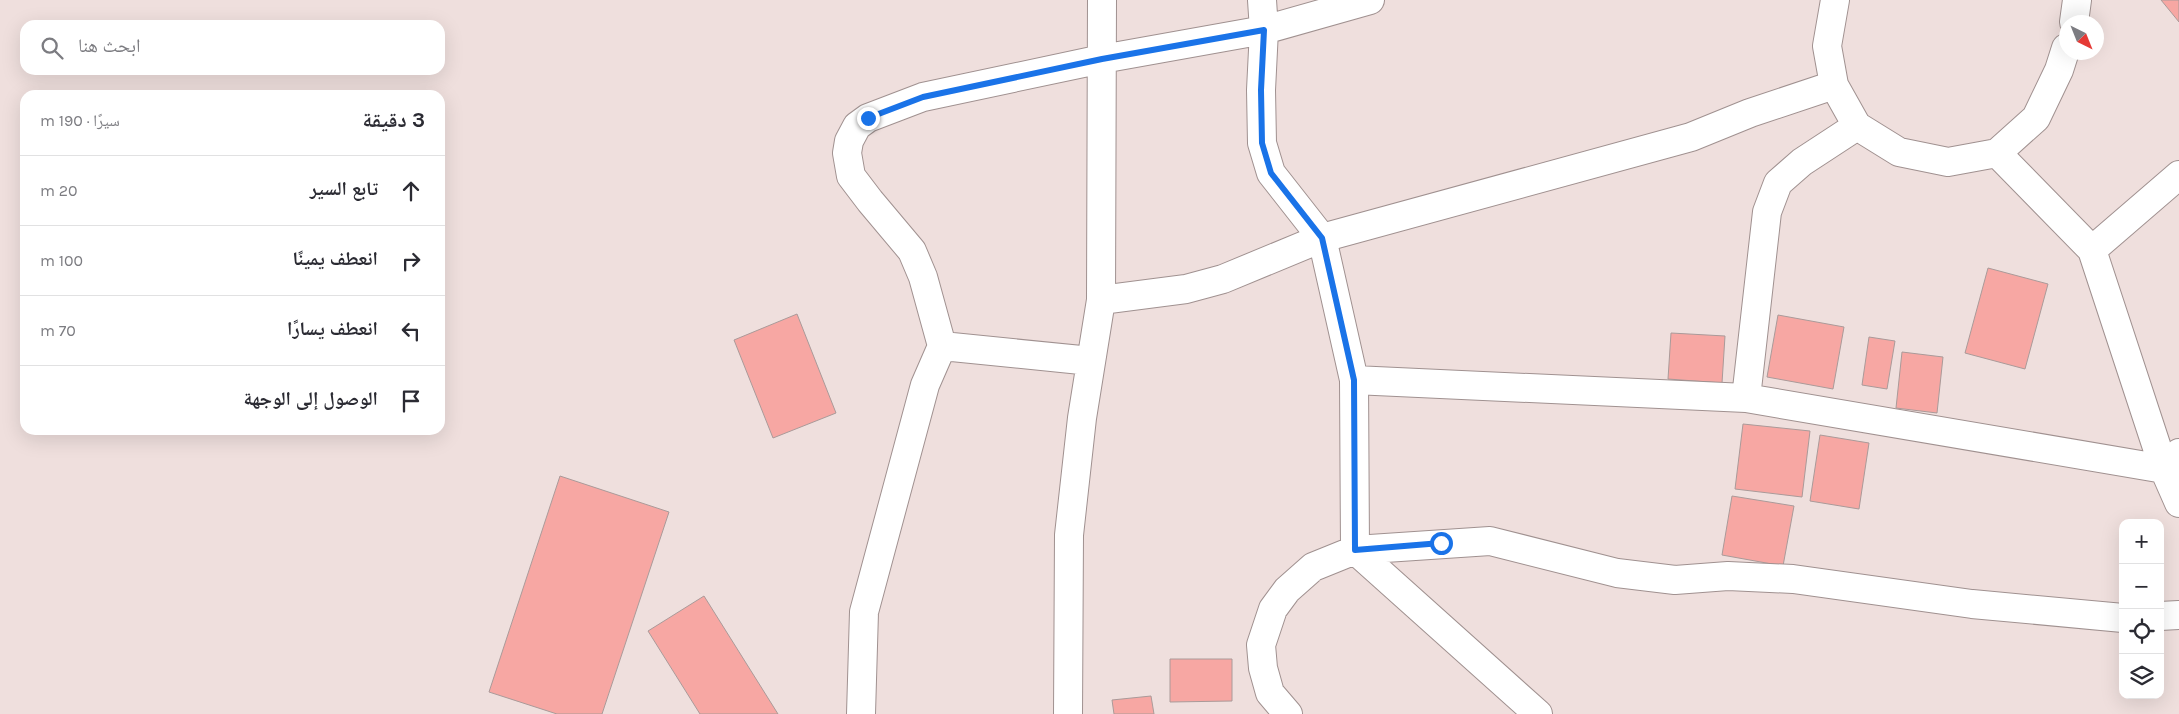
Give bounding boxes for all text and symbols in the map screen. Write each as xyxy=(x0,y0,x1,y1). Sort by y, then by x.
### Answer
north arrow xyxy=(2059,15,2104,60)
search box xyxy=(20,20,445,75)
icon: search xyxy=(38,34,66,62)
text: ابحث هنا xyxy=(78,35,140,57)
route end xyxy=(857,107,880,130)
text: 3 دقيقة xyxy=(363,108,425,132)
text: سيرًا · 190 m xyxy=(40,111,120,130)
icon: ahead xyxy=(397,177,425,205)
text: تابع السير xyxy=(310,178,378,200)
text: 20 m xyxy=(40,181,78,200)
icon: right xyxy=(397,247,425,275)
text: انعطف يمينًا xyxy=(293,248,378,270)
text: 100 m xyxy=(40,251,83,270)
icon: left xyxy=(397,317,425,345)
text: انعطف يسارًا xyxy=(287,318,378,340)
text: 70 m xyxy=(40,321,76,340)
icon: arrive xyxy=(397,387,425,415)
text: الوصول إلى الوجهة xyxy=(243,388,378,410)
map controls xyxy=(2119,519,2164,699)
button: + xyxy=(2119,519,2164,564)
route start xyxy=(1430,532,1453,555)
button: − xyxy=(2119,564,2164,609)
button: locate xyxy=(2119,609,2164,654)
button: layers xyxy=(2119,654,2164,699)

